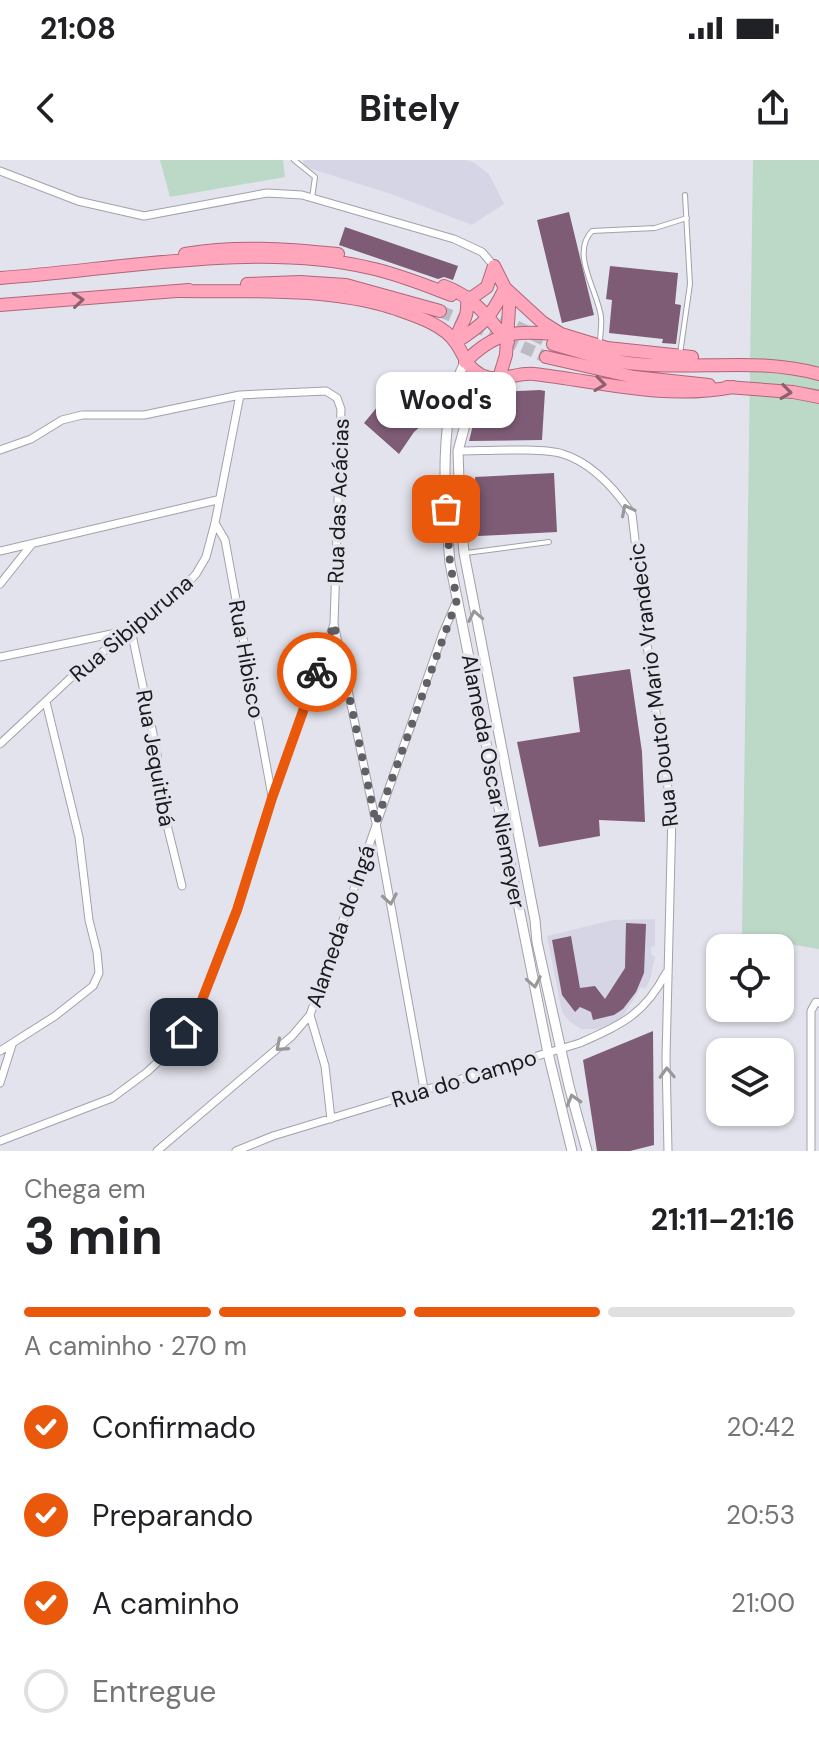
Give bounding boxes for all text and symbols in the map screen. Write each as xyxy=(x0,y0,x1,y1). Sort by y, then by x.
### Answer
text: 21:08 xyxy=(40,9,116,48)
text: Bitely xyxy=(359,85,460,132)
icon: back xyxy=(24,86,68,130)
icon: share xyxy=(751,86,795,130)
one-way arrow xyxy=(72,291,85,308)
callout: Wood's xyxy=(376,373,516,429)
one-way arrow xyxy=(593,375,607,392)
text: Wood's xyxy=(400,383,492,417)
one-way arrow xyxy=(780,383,793,400)
street label: Rua das Acácias xyxy=(321,418,356,584)
pin xyxy=(412,475,480,543)
icon: bag xyxy=(424,487,468,531)
one-way arrow xyxy=(621,503,636,518)
street label: Rua Doutor Mario Vrandecic xyxy=(622,541,685,829)
street label: Rua Sibipuruna xyxy=(64,568,199,688)
street label: Rua Hibisco xyxy=(222,598,271,720)
one-way arrow xyxy=(468,609,485,622)
courier xyxy=(277,632,357,712)
icon: bike xyxy=(295,650,339,694)
street label: Alameda Oscar Niemeyer xyxy=(455,652,532,911)
street label: Rua Jequitibá xyxy=(129,687,182,829)
street label: Alameda do Ingá xyxy=(299,841,382,1011)
one-way arrow xyxy=(380,893,397,906)
map controls xyxy=(706,934,794,1126)
button: locate xyxy=(706,934,794,1022)
one-way arrow xyxy=(525,974,542,988)
pin xyxy=(150,998,218,1066)
icon: home xyxy=(162,1010,206,1054)
one-way arrow xyxy=(276,1036,290,1051)
button: layers xyxy=(706,1038,794,1126)
street label: Rua do Campo xyxy=(388,1043,540,1114)
one-way arrow xyxy=(658,1066,675,1079)
one-way arrow xyxy=(566,1094,582,1108)
text: Chega em xyxy=(24,1172,146,1206)
text: 21:11–21:16 xyxy=(651,1200,795,1239)
text: 3 min xyxy=(24,1202,163,1270)
text: A caminho · 270 m xyxy=(24,1329,247,1363)
icon: check xyxy=(24,1405,68,1449)
text: Confirmado xyxy=(92,1408,256,1447)
text: 20:42 xyxy=(726,1410,795,1444)
icon: check xyxy=(24,1493,68,1537)
text: Preparando xyxy=(92,1496,253,1535)
text: 20:53 xyxy=(726,1498,795,1532)
icon: check xyxy=(24,1581,68,1625)
text: A caminho xyxy=(92,1584,240,1623)
text: 21:00 xyxy=(731,1586,795,1620)
text: Entregue xyxy=(92,1672,216,1711)

